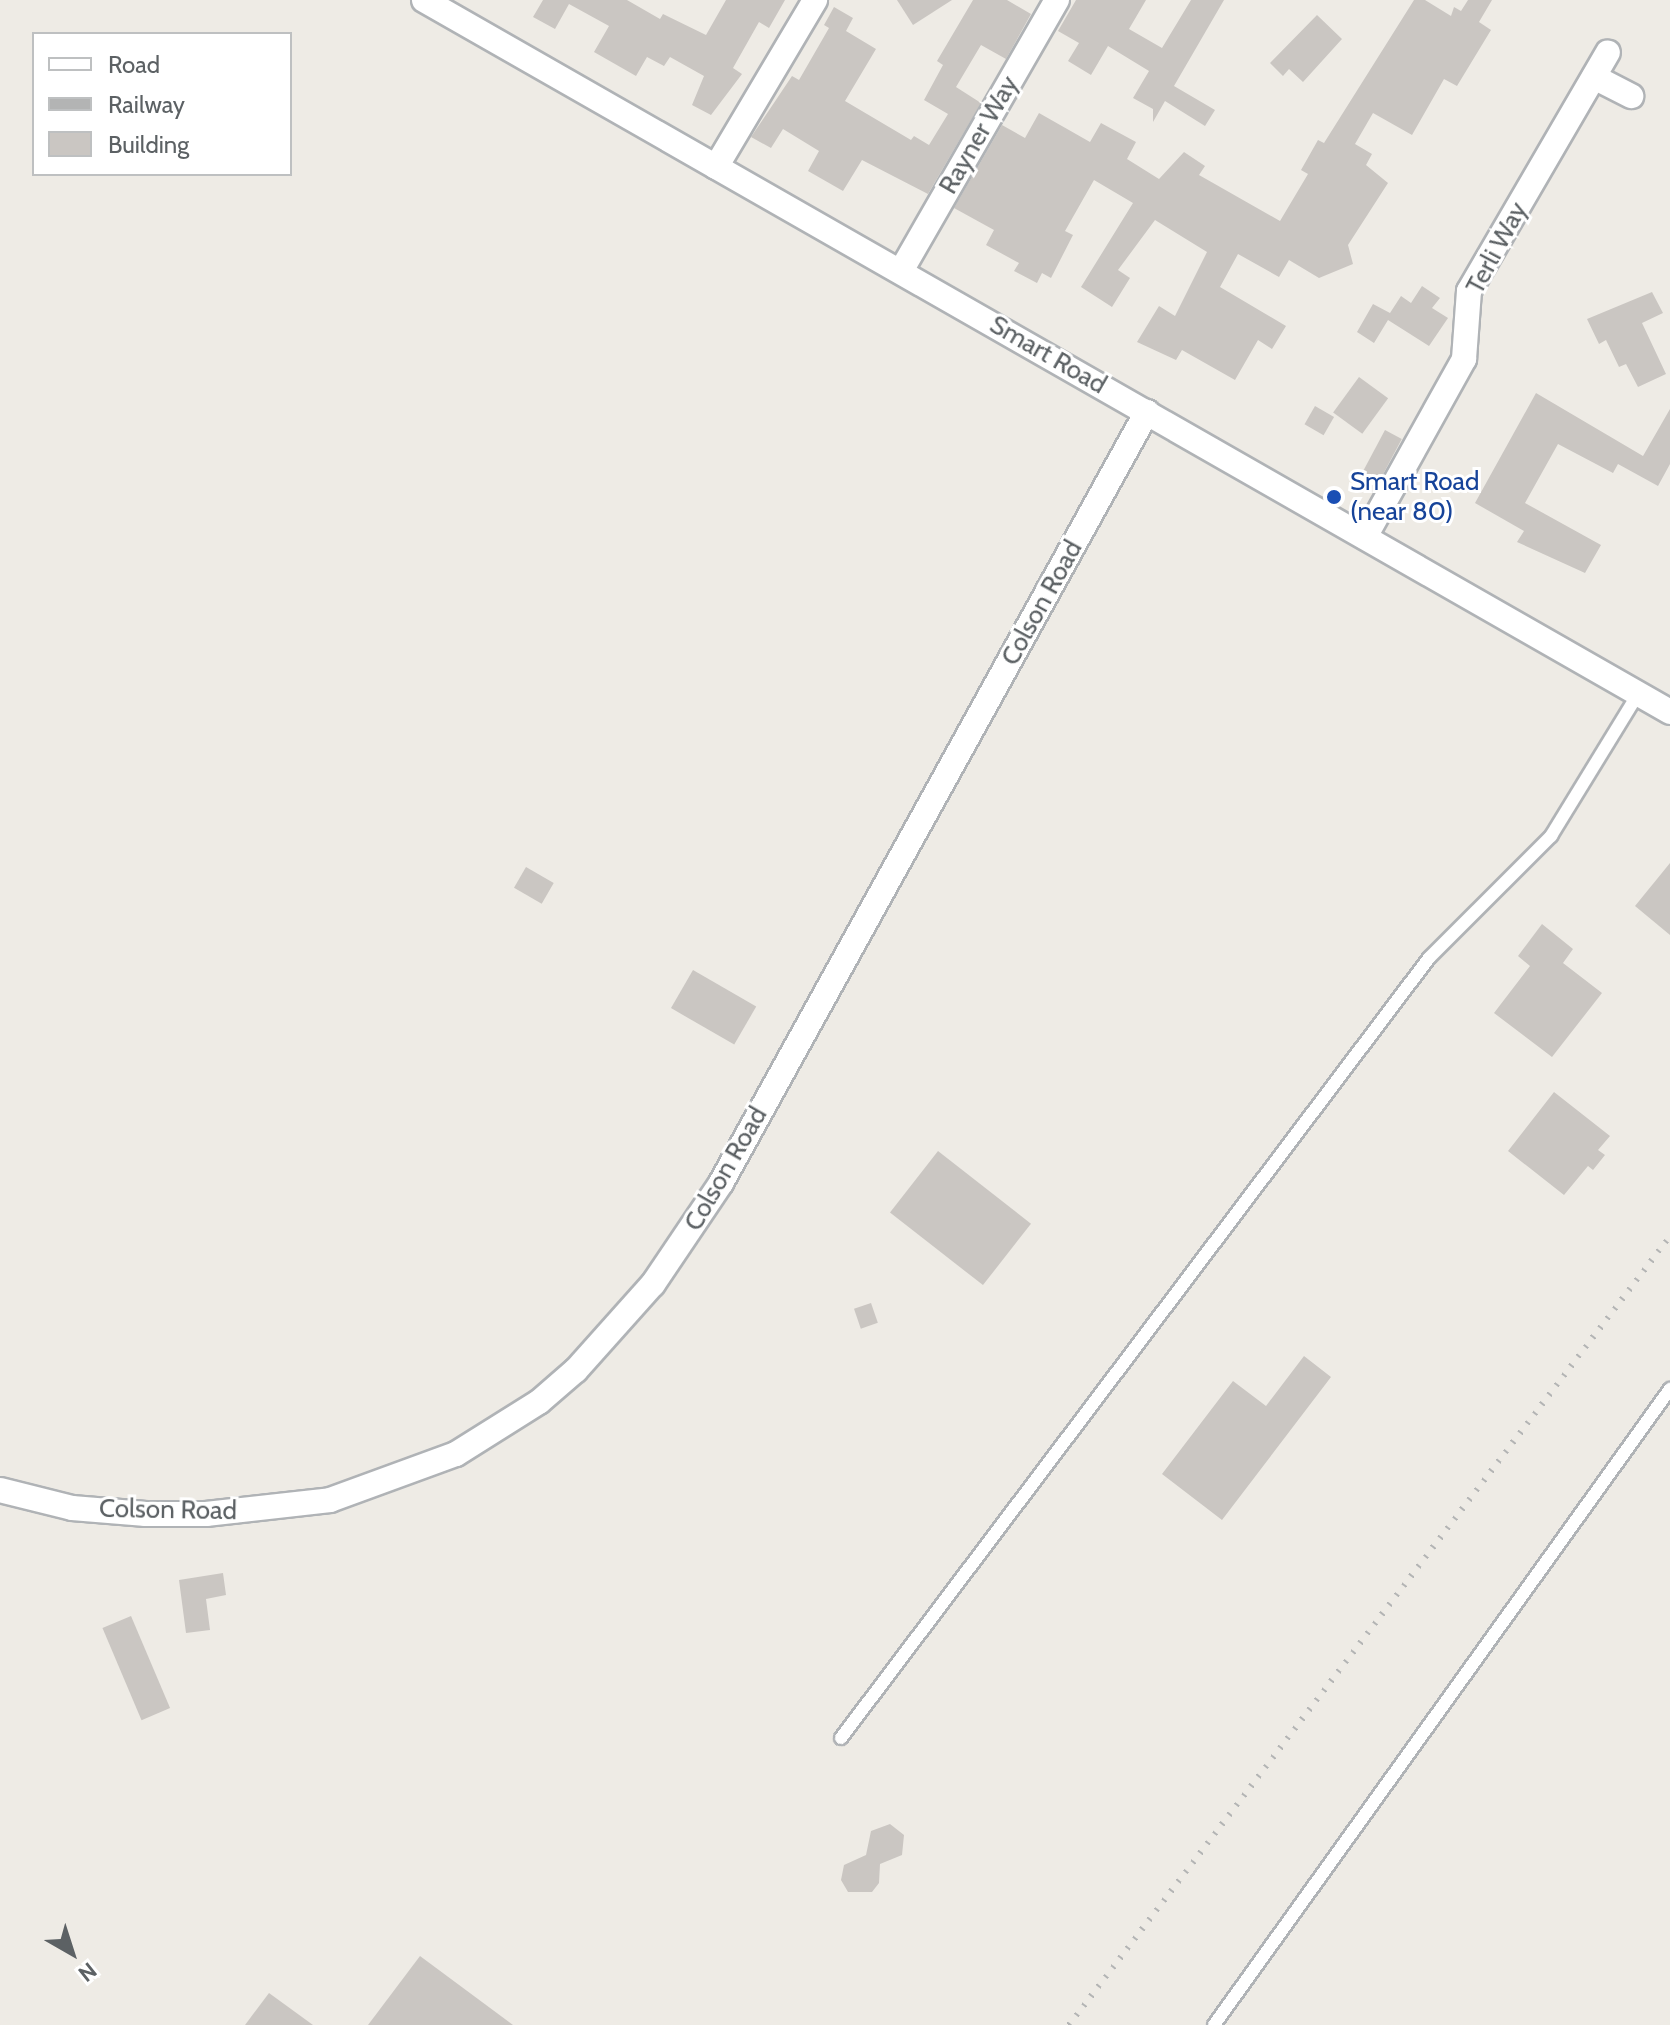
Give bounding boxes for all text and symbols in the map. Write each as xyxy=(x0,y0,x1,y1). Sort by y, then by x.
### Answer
legend xyxy=(32,32,292,176)
text: Road xyxy=(108,50,160,79)
street label: Rayner Way xyxy=(933,70,1025,200)
text: Railway xyxy=(108,90,185,119)
text: Building xyxy=(108,130,189,159)
street label: Terli Way xyxy=(1460,197,1534,299)
street label: Smart Road xyxy=(984,309,1112,401)
place label: Smart Road (near 80) xyxy=(1350,466,1480,528)
marker: Smart Road (near 80) xyxy=(1325,488,1343,506)
street label: Colson Road xyxy=(995,535,1089,671)
street label: Colson Road xyxy=(678,1101,774,1237)
street label: Colson Road xyxy=(99,1493,237,1527)
north arrow xyxy=(32,1913,112,1993)
text: N xyxy=(73,1957,102,1987)

